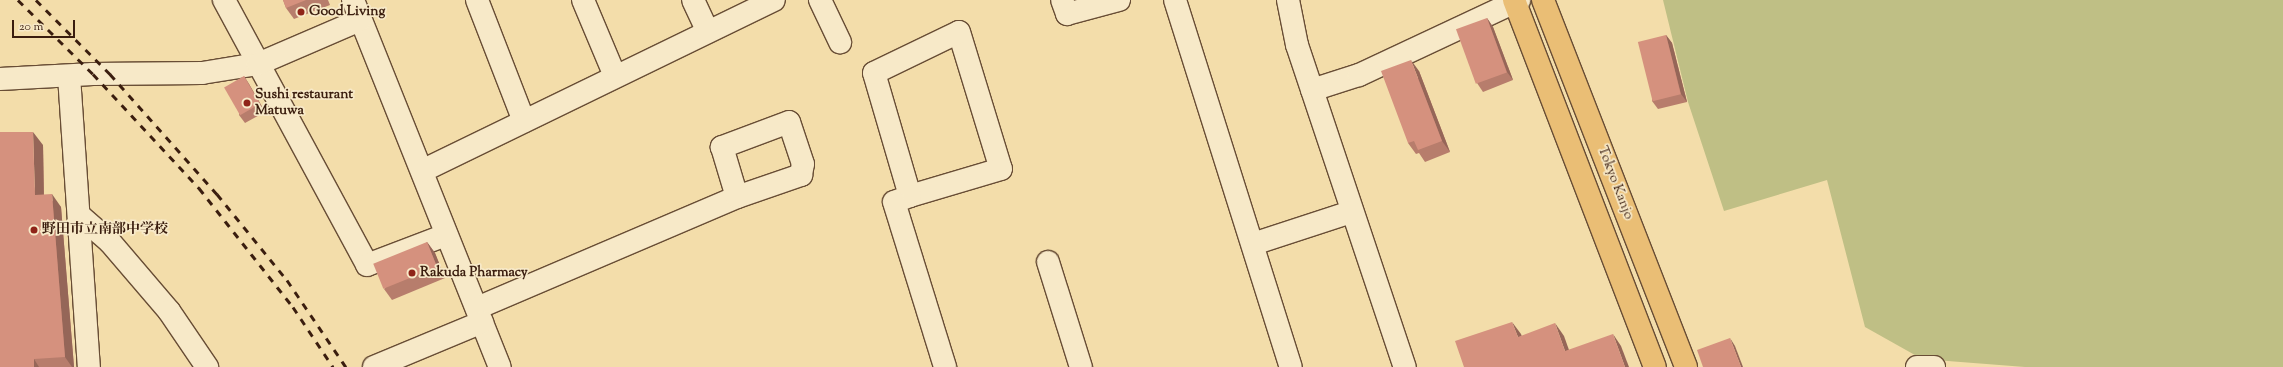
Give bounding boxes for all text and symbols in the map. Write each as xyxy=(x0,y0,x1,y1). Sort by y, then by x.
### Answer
place label: Good Living xyxy=(309,4,385,20)
marker: Good Living xyxy=(296,7,306,17)
scale bar xyxy=(14,12,77,38)
text: 20 m xyxy=(19,18,43,36)
place label: Sushi restaurant Matuwa xyxy=(255,87,353,120)
marker: Sushi restaurant Matuwa xyxy=(242,98,252,108)
street label: Tokyo Kanjo xyxy=(1593,144,1637,222)
place label: 野田市立南部中学校 xyxy=(42,222,168,238)
marker: 野田市立南部中学校 xyxy=(29,225,39,235)
place label: Rakuda Pharmacy xyxy=(420,265,528,281)
marker: Rakuda Pharmacy xyxy=(407,268,417,278)

